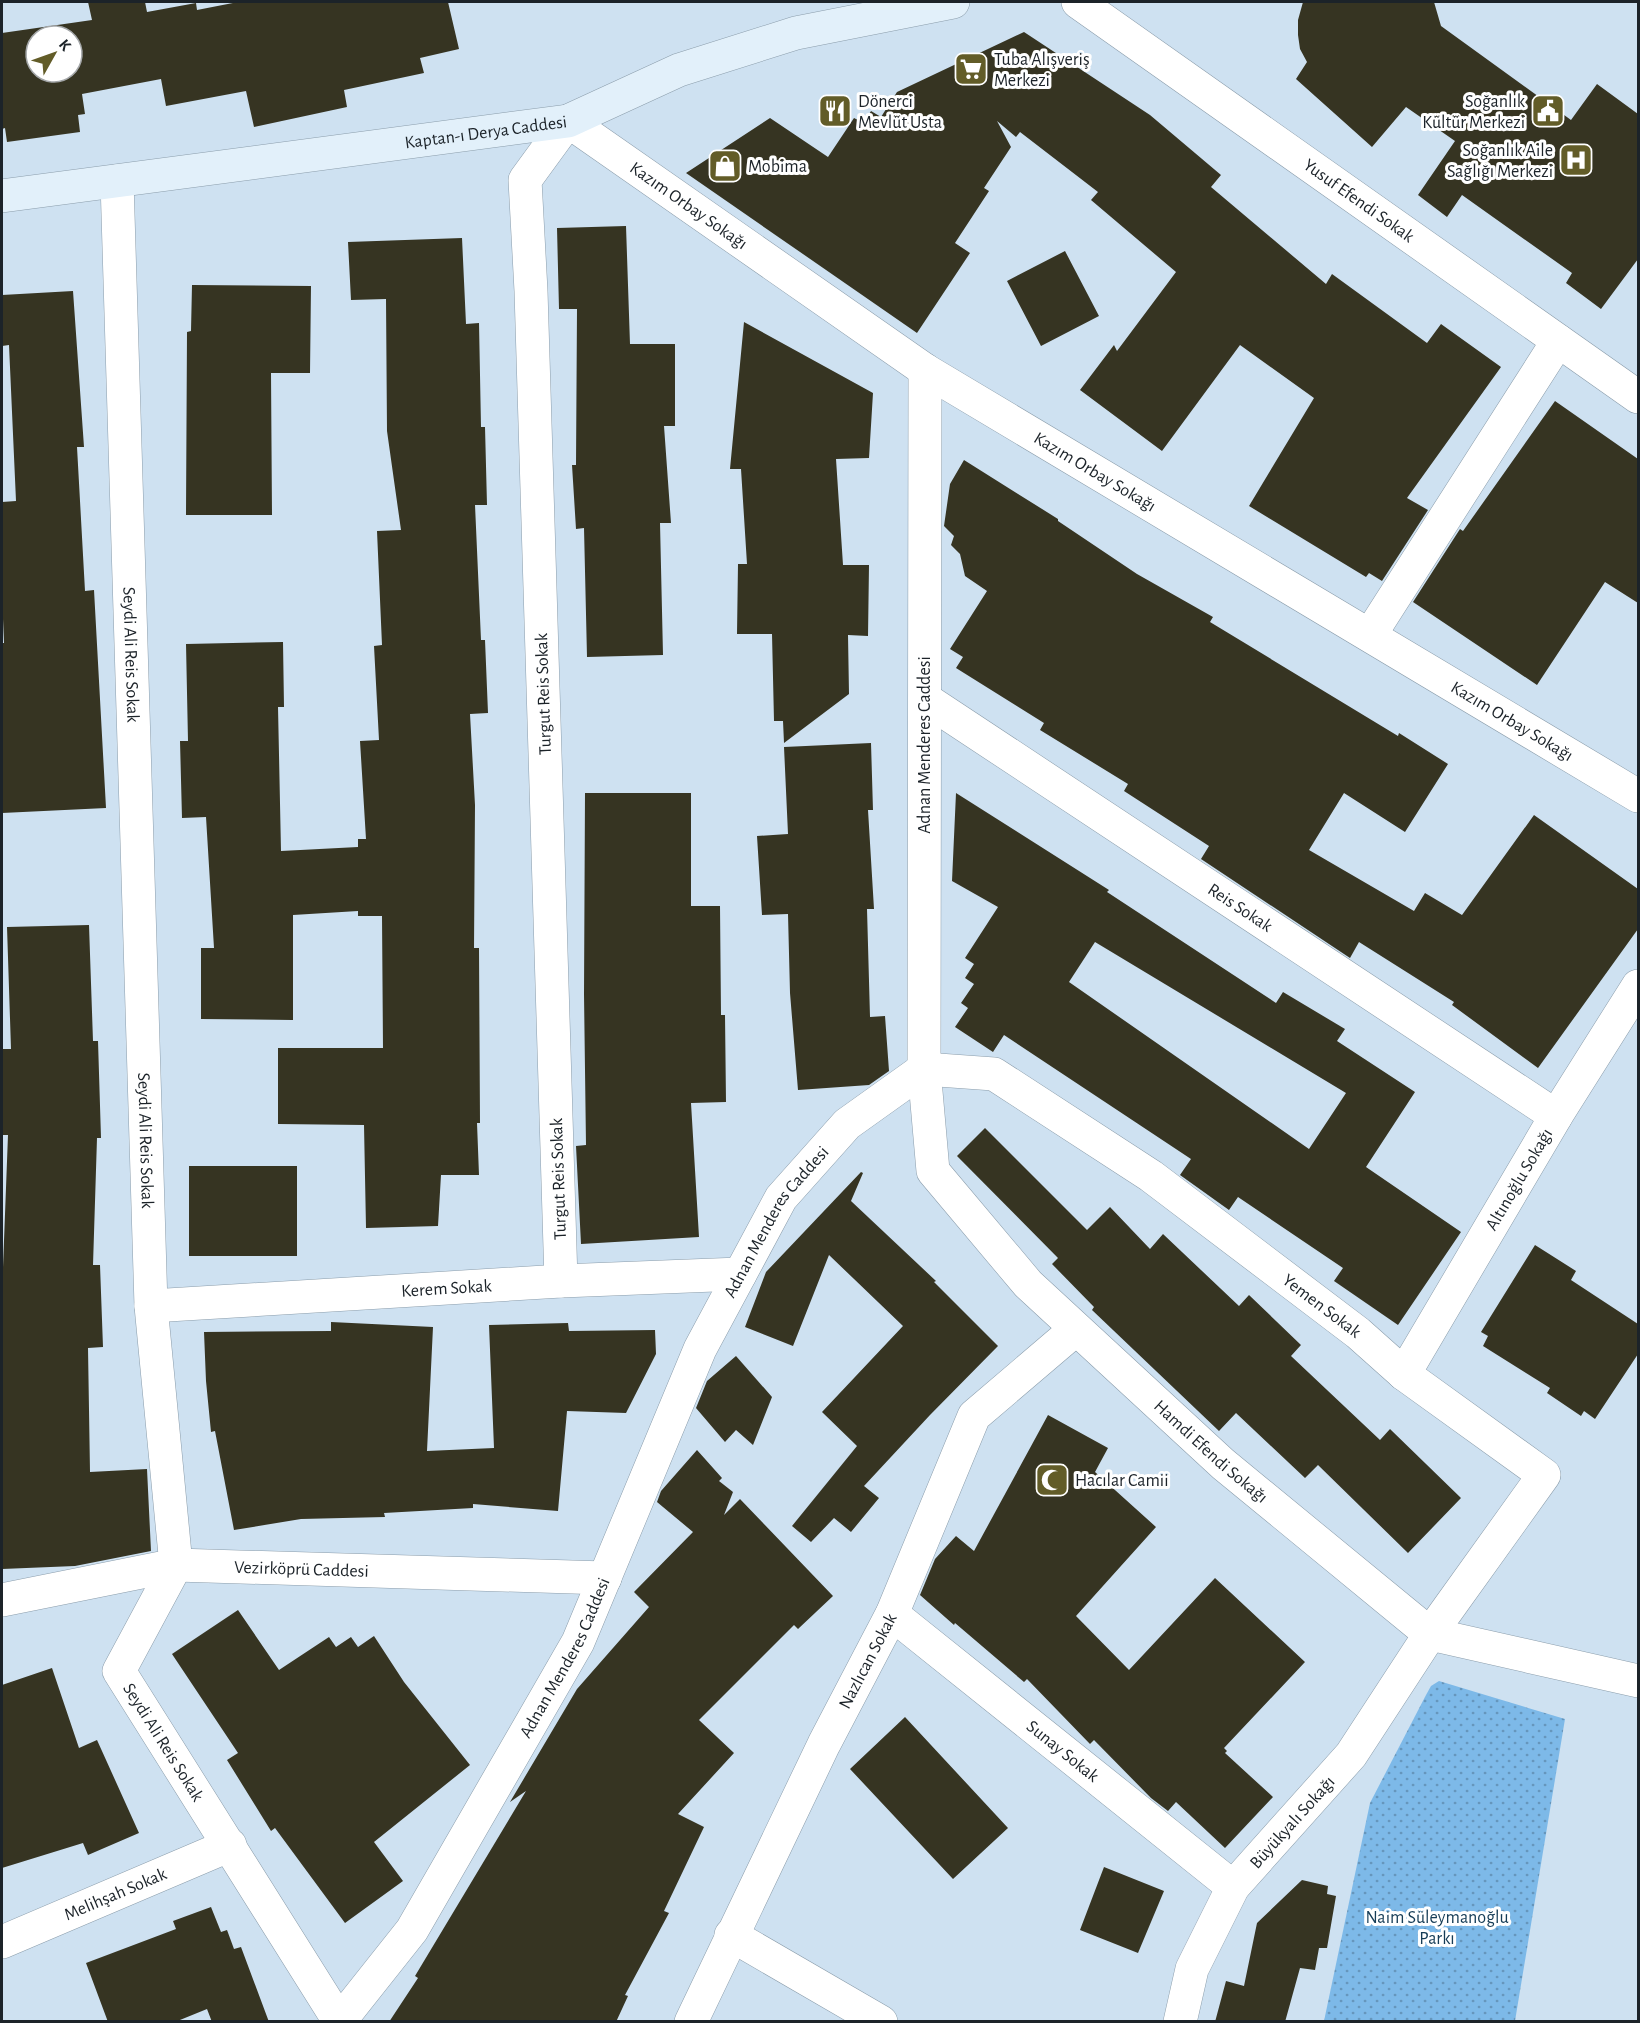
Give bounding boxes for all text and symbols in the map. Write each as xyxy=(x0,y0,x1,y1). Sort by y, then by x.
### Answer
north arrow xyxy=(24,24,84,84)
text: K xyxy=(56,36,74,54)
supermarket icon: Tuba Alışveriş Merkezi xyxy=(953,51,989,87)
place label: Tuba Alışveriş Merkezi xyxy=(994,51,1090,90)
restaurant icon: Dönerci Mevlüt Usta xyxy=(817,93,853,129)
place label: Dönerci Mevlüt Usta xyxy=(858,93,942,132)
place label: Soğanlık Kültür Merkezi xyxy=(1422,93,1526,132)
public building icon: Soğanlık Kültür Merkezi xyxy=(1530,93,1566,129)
street label: Kaptan-ı Derya Caddesi xyxy=(404,113,568,153)
place label: Soğanlık Aile Sağlığı Merkezi xyxy=(1447,142,1553,181)
hospital icon: Soğanlık Aile Sağlığı Merkezi xyxy=(1558,142,1594,178)
shop icon: Mobima xyxy=(707,148,743,184)
street label: Yusuf Efendi Sokak xyxy=(1300,156,1418,247)
place label: Mobima xyxy=(748,158,807,176)
street label: Kazım Orbay Sokağı xyxy=(626,159,750,253)
street label: Kazım Orbay Sokağı xyxy=(1030,429,1159,516)
street label: Seydi Ali Reis Sokak xyxy=(119,587,141,724)
street label: Turgut Reis Sokak xyxy=(533,632,555,755)
street label: Adnan Menderes Caddesi xyxy=(916,656,934,834)
street label: Kazım Orbay Sokağı xyxy=(1448,678,1576,765)
street label: Reis Sokak xyxy=(1204,881,1276,936)
street label: Seydi Ali Reis Sokak xyxy=(134,1072,156,1210)
street label: Turgut Reis Sokak xyxy=(548,1117,570,1240)
street label: Altınoğlu Sokağı xyxy=(1483,1126,1556,1234)
street label: Adnan Menderes Caddesi xyxy=(721,1143,833,1301)
street label: Yemen Sokak xyxy=(1279,1271,1365,1342)
street label: Kerem Sokak xyxy=(401,1277,493,1301)
street label: Hamdi Efendi Sokağı xyxy=(1150,1397,1271,1507)
mosque icon: Hacılar Camii xyxy=(1034,1462,1070,1498)
place label: Hacılar Camii xyxy=(1075,1472,1169,1490)
street label: Vezirköprü Caddesi xyxy=(234,1559,369,1581)
street label: Adnan Menderes Caddesi xyxy=(517,1575,614,1741)
street label: Nazlıcan Sokak xyxy=(836,1610,901,1712)
street label: Seydi Ali Reis Sokak xyxy=(119,1680,207,1806)
street label: Sunay Sokak xyxy=(1023,1717,1103,1786)
street label: Büyükyalı Sokağı xyxy=(1247,1773,1339,1872)
street label: Melihşah Sokak xyxy=(62,1865,170,1924)
park label: Naim Süleymanoğlu Parkı xyxy=(1365,1909,1509,1948)

